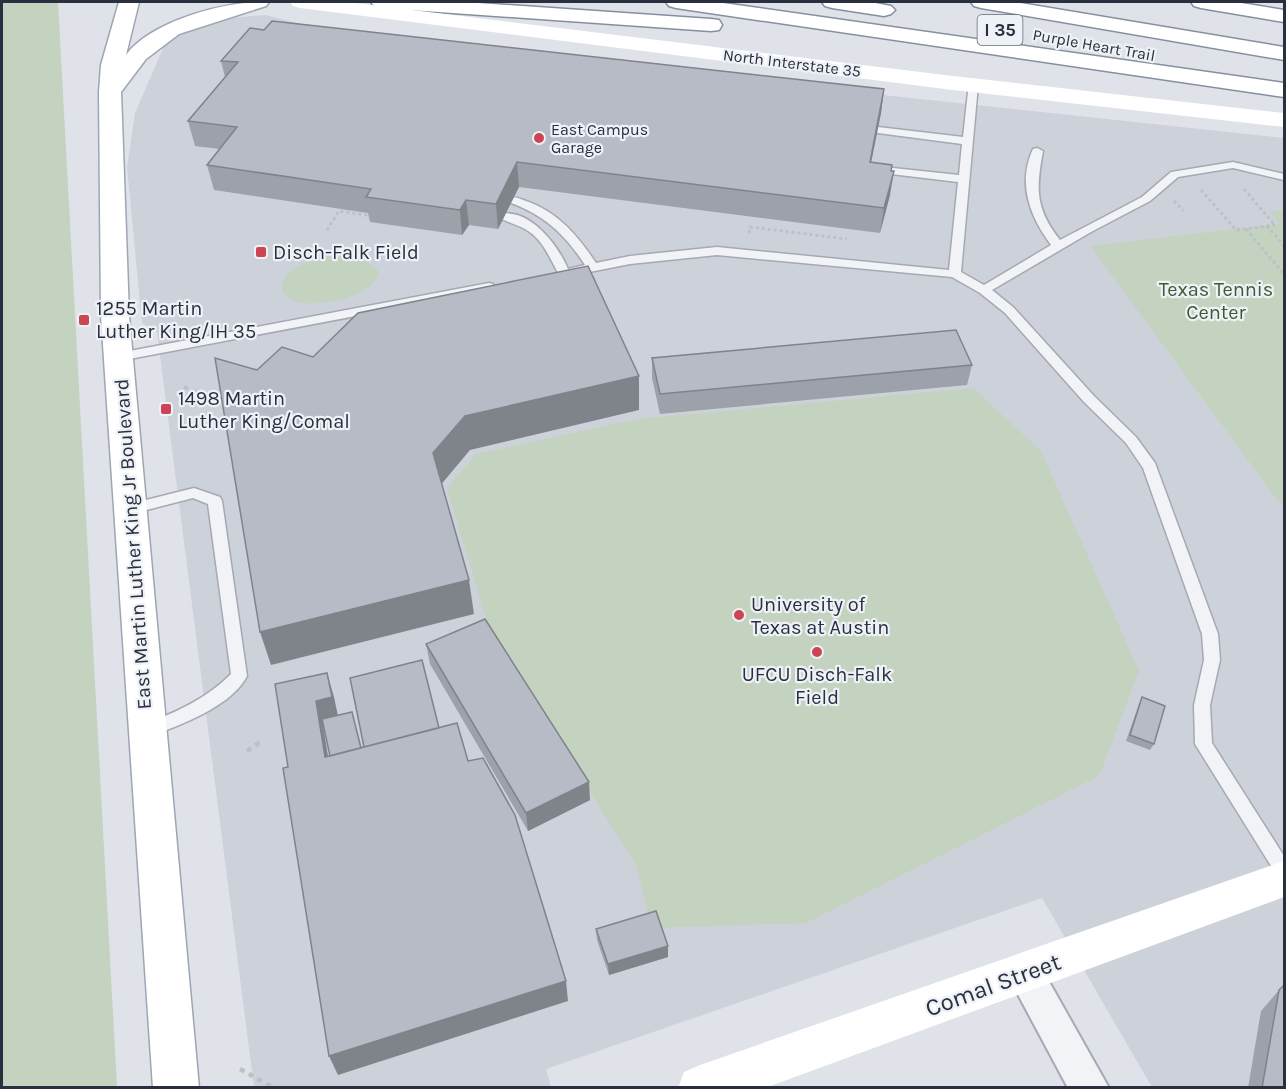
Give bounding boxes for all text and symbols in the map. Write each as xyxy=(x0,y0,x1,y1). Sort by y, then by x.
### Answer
road number: I 35 xyxy=(978,15,1022,45)
street label: Purple Heart Trail xyxy=(1031,25,1157,65)
street label: North Interstate 35 xyxy=(722,45,862,81)
place label: East Campus Garage xyxy=(551,120,648,157)
marker: East Campus Garage xyxy=(532,131,546,145)
place label: Disch-Falk Field xyxy=(273,241,419,264)
marker: Disch-Falk Field xyxy=(254,245,268,259)
park label: Texas Tennis Center xyxy=(1159,278,1273,324)
place label: 1255 Martin Luther King/IH 35 xyxy=(96,297,256,343)
marker: 1255 Martin Luther King/IH 35 xyxy=(77,313,91,327)
street label: East Martin Luther King Jr Boulevard xyxy=(110,378,156,710)
place label: 1498 Martin Luther King/Comal xyxy=(178,387,350,433)
marker: 1498 Martin Luther King/Comal xyxy=(159,402,173,416)
place label: University of Texas at Austin xyxy=(751,593,889,639)
marker: University of Texas at Austin xyxy=(732,608,746,622)
marker: UFCU Disch-Falk Field xyxy=(810,645,824,659)
place label: UFCU Disch-Falk Field xyxy=(742,663,892,709)
street label: Comal Street xyxy=(922,948,1064,1022)

